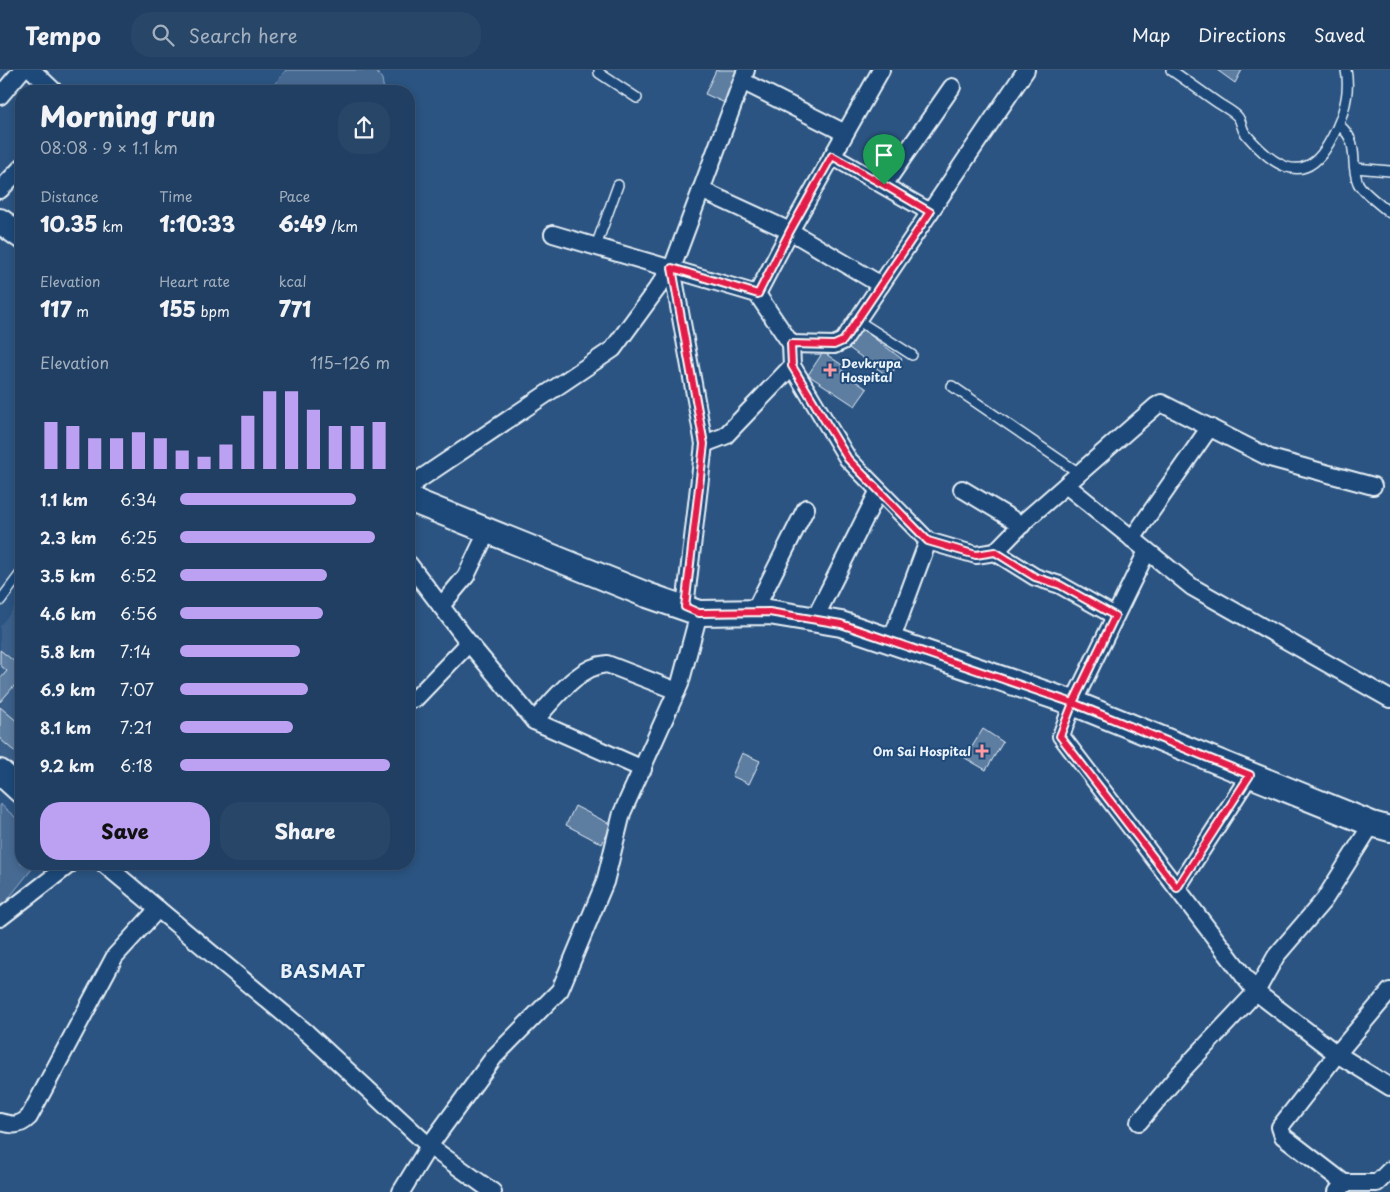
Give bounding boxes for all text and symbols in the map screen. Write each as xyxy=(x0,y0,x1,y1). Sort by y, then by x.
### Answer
search box xyxy=(131,12,481,57)
text: Tempo xyxy=(25,17,101,53)
icon: search xyxy=(149,21,177,49)
text: Search here xyxy=(189,21,297,49)
text: Map xyxy=(1132,21,1170,48)
text: Directions xyxy=(1198,21,1286,48)
text: Saved xyxy=(1314,21,1365,48)
text: Morning run xyxy=(40,94,216,137)
button: share xyxy=(338,102,390,154)
pin xyxy=(863,134,905,185)
text: 08:08 · 9 × 1.1 km xyxy=(40,135,178,159)
icon: arrive xyxy=(870,141,898,169)
text: Distance xyxy=(40,186,99,207)
text: Time xyxy=(159,186,192,207)
text: Pace xyxy=(279,186,310,207)
text: 10.35 xyxy=(40,207,98,239)
text: 1:10:33 xyxy=(159,207,235,239)
text: 6:49 xyxy=(279,207,327,239)
text: km xyxy=(98,216,123,237)
text: /km xyxy=(327,216,358,237)
text: Elevation xyxy=(40,271,100,292)
text: Heart rate xyxy=(159,271,230,292)
text: kcal xyxy=(279,271,307,292)
text: 117 xyxy=(40,292,72,324)
text: 155 xyxy=(159,292,196,324)
text: 771 xyxy=(279,292,311,324)
text: m xyxy=(72,301,89,322)
text: bpm xyxy=(196,301,230,322)
text: Elevation xyxy=(40,350,109,374)
text: 115–126 m xyxy=(310,350,390,374)
place label: Devkrupa Hospital xyxy=(841,354,903,386)
marker: Devkrupa Hospital xyxy=(823,363,837,377)
text: 1.1 km xyxy=(40,487,88,511)
text: 6:34 xyxy=(120,487,157,511)
text: 2.3 km xyxy=(40,525,96,549)
text: 6:25 xyxy=(120,525,157,549)
text: 3.5 km xyxy=(40,563,95,587)
text: 6:52 xyxy=(120,563,157,587)
text: 4.6 km xyxy=(40,601,96,625)
text: 6:56 xyxy=(120,601,157,625)
text: 5.8 km xyxy=(40,639,95,663)
text: 7:14 xyxy=(120,639,151,663)
text: 6.9 km xyxy=(40,677,96,701)
text: 7:07 xyxy=(120,677,154,701)
text: 8.1 km xyxy=(40,715,91,739)
text: 7:21 xyxy=(120,715,152,739)
place label: Om Sai Hospital xyxy=(873,742,971,760)
marker: Om Sai Hospital xyxy=(975,744,989,758)
text: 9.2 km xyxy=(40,753,94,777)
text: 6:18 xyxy=(120,753,153,777)
button: Save xyxy=(40,802,210,860)
button: Share xyxy=(220,802,390,860)
district label: BASMAT xyxy=(280,957,366,984)

